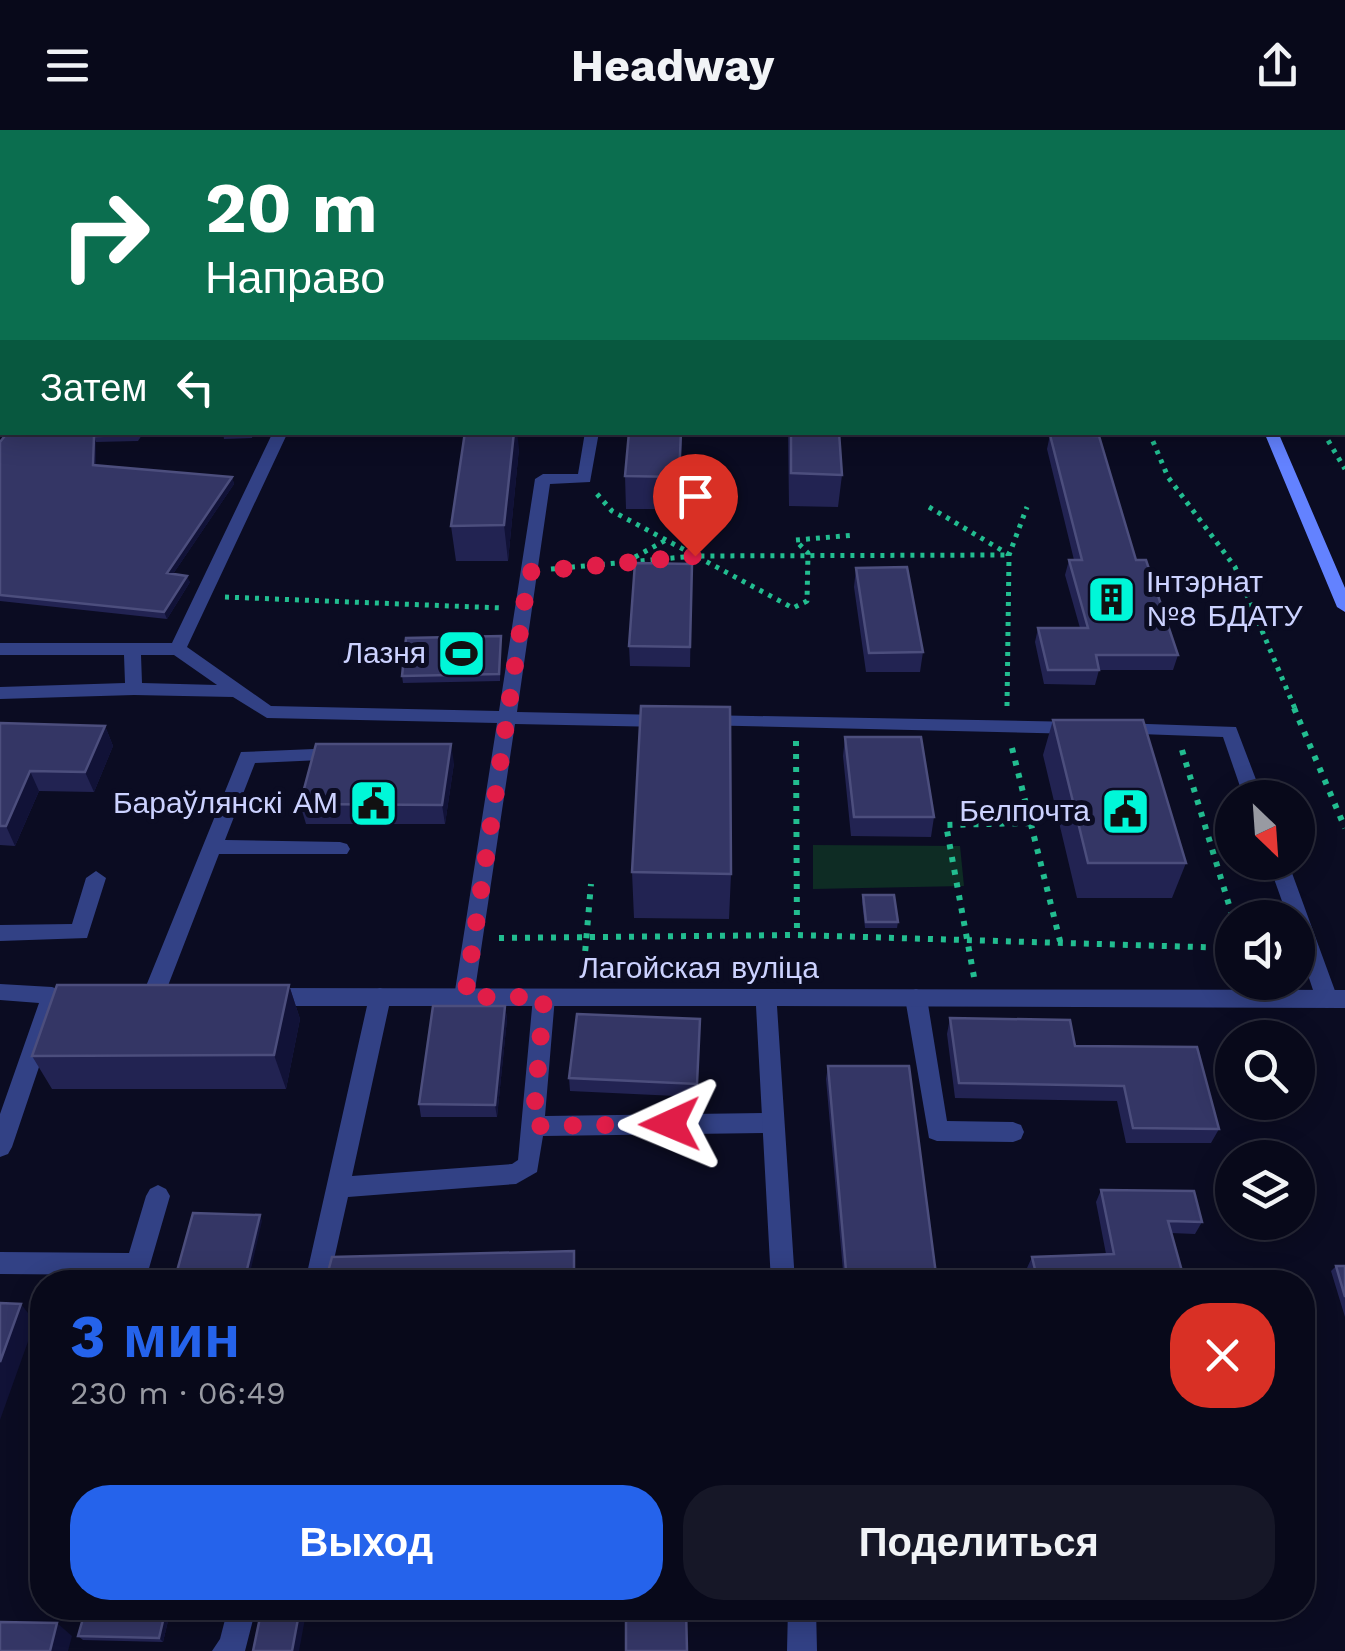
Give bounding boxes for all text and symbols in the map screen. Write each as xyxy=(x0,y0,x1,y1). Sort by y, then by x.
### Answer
icon: menu xyxy=(40,38,95,93)
icon: share xyxy=(1250,38,1305,93)
text: Headway xyxy=(571,39,774,92)
text: 20 m xyxy=(205,167,378,249)
icon: right xyxy=(40,170,170,300)
text: Направо xyxy=(205,251,385,304)
icon: left xyxy=(168,360,223,415)
text: Затем xyxy=(40,366,148,410)
pin xyxy=(653,454,738,557)
icon: arrive xyxy=(668,469,723,524)
place label: Інтэрнат №8 БДАТУ xyxy=(1146,564,1304,633)
building icon: Інтэрнат №8 БДАТУ xyxy=(1085,573,1137,625)
sports icon: Лазня xyxy=(435,627,487,679)
place label: Лазня xyxy=(343,635,426,670)
public building icon: Бараўлянскі АМ xyxy=(347,777,399,829)
north arrow xyxy=(1215,780,1315,880)
map controls xyxy=(1215,780,1315,1240)
place label: Бараўлянскі АМ xyxy=(113,785,338,820)
public building icon: Белпочта xyxy=(1099,785,1151,837)
place label: Белпочта xyxy=(959,793,1090,828)
button: sound xyxy=(1215,900,1315,1000)
street label: Лагойская вуліца xyxy=(579,950,819,985)
button: search xyxy=(1215,1020,1315,1120)
position arrow xyxy=(618,1072,722,1176)
button: layers xyxy=(1215,1140,1315,1240)
text: 3 мин xyxy=(70,1301,240,1372)
button: close xyxy=(1170,1303,1275,1408)
text: 230 m · 06:49 xyxy=(70,1374,286,1412)
button: Выход xyxy=(70,1485,663,1600)
button: Поделиться xyxy=(683,1485,1275,1600)

